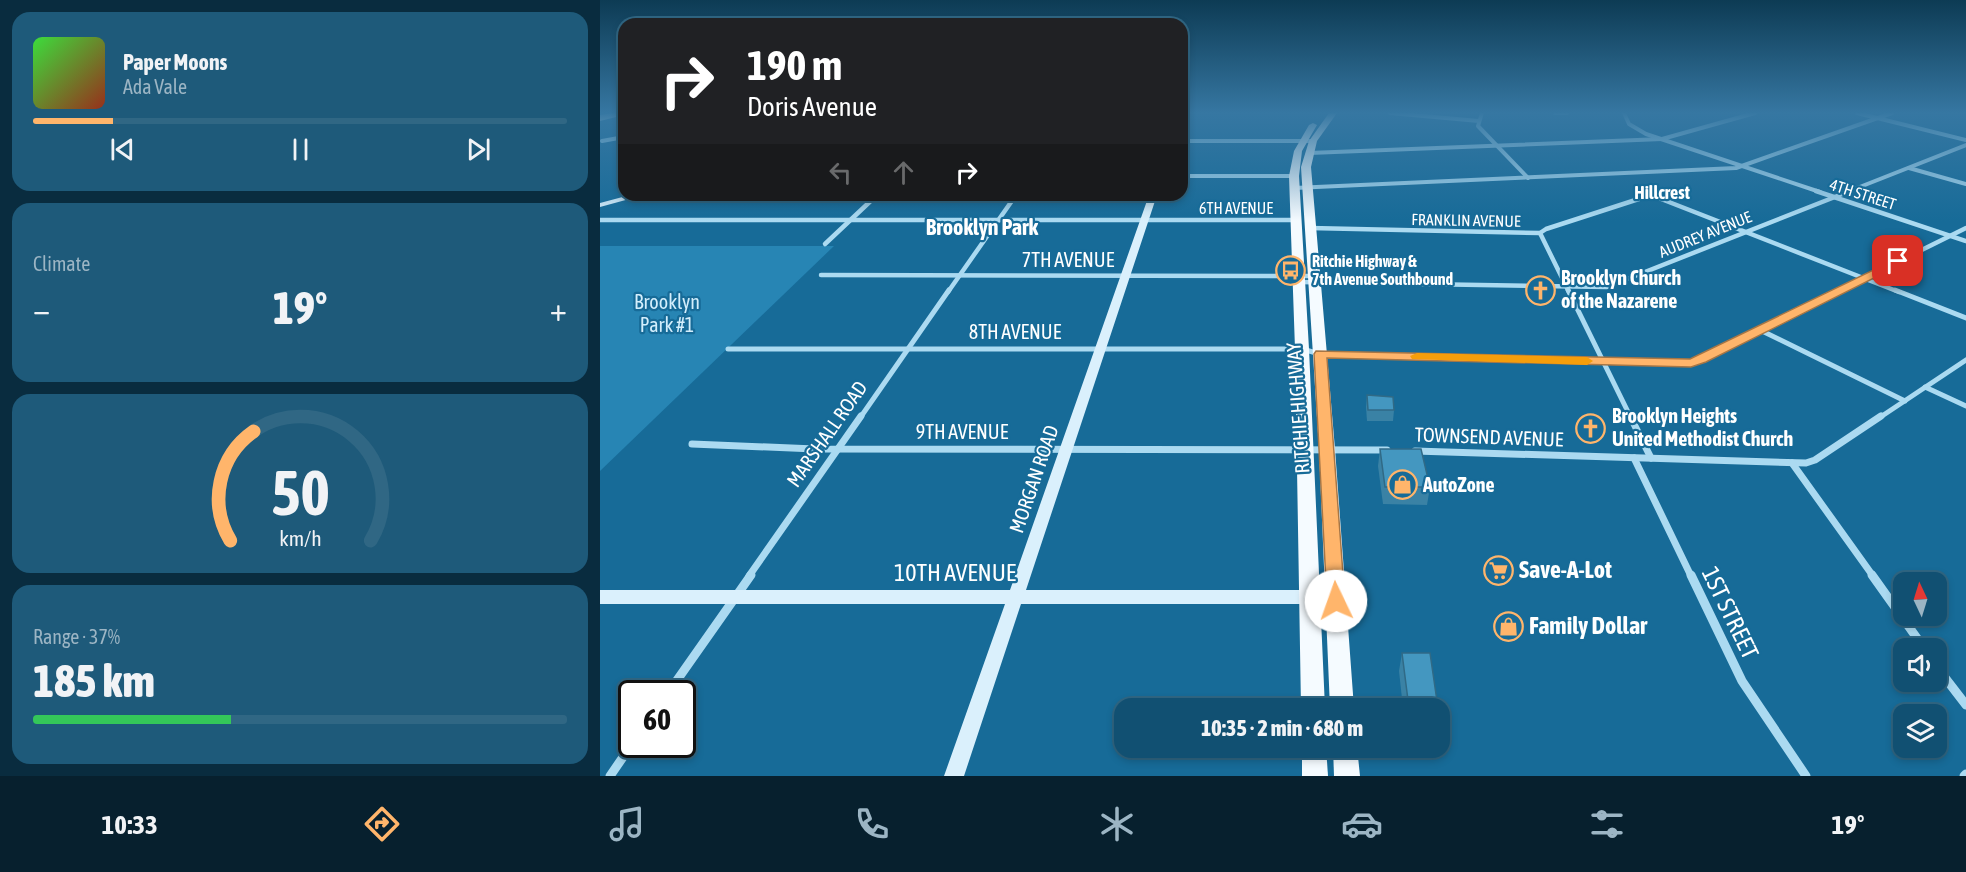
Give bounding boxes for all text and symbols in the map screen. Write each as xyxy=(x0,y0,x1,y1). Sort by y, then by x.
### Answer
text: 190 m xyxy=(747,41,842,89)
icon: right xyxy=(648,42,726,120)
text: Paper Moons xyxy=(123,49,227,75)
text: Ada Vale xyxy=(123,75,187,98)
text: Doris Avenue xyxy=(747,91,877,122)
icon: previous xyxy=(106,133,139,166)
icon: pause xyxy=(284,133,317,166)
icon: next xyxy=(462,133,495,166)
icon: left xyxy=(824,156,857,189)
icon: ahead xyxy=(887,156,920,189)
icon: right xyxy=(950,156,983,189)
street label: 4TH STREET xyxy=(1828,175,1898,213)
district label: Hillcrest xyxy=(1634,182,1691,203)
street label: 6TH AVENUE xyxy=(1199,199,1273,217)
street label: AUDREY AVENUE xyxy=(1656,207,1754,261)
street label: FRANKLIN AVENUE xyxy=(1411,210,1521,230)
district label: Brooklyn Park xyxy=(926,214,1039,240)
pin xyxy=(1872,235,1923,286)
icon: arrive xyxy=(1881,244,1914,277)
street label: 7TH AVENUE xyxy=(1022,248,1115,271)
text: Climate xyxy=(33,252,90,275)
place label: Ritchie Highway & 7th Avenue Southbound xyxy=(1312,252,1453,288)
bus stop icon: Ritchie Highway & 7th Avenue Southbound xyxy=(1275,254,1307,286)
place label: Brooklyn Church of the Nazarene xyxy=(1561,266,1681,312)
church icon: Brooklyn Church of the Nazarene xyxy=(1524,274,1556,306)
text: 19° xyxy=(273,282,327,334)
text: − xyxy=(33,290,50,328)
text: + xyxy=(550,290,567,328)
park label: Brooklyn Park #1 xyxy=(634,290,700,336)
street label: 8TH AVENUE xyxy=(969,320,1062,343)
street label: RITCHIE HIGHWAY xyxy=(1281,342,1314,474)
street label: MARSHALL ROAD xyxy=(782,376,871,491)
place label: Brooklyn Heights United Methodist Church xyxy=(1612,404,1793,450)
church icon: Brooklyn Heights United Methodist Church xyxy=(1575,412,1607,444)
street label: 9TH AVENUE xyxy=(916,420,1009,443)
street label: MORGAN ROAD xyxy=(1004,422,1063,536)
street label: TOWNSEND AVENUE xyxy=(1414,422,1564,451)
text: 50 xyxy=(271,457,329,528)
shop icon: AutoZone xyxy=(1386,469,1418,501)
place label: AutoZone xyxy=(1422,473,1495,496)
text: km/h xyxy=(279,526,321,551)
supermarket icon: Save-A-Lot xyxy=(1482,554,1514,586)
place label: Save-A-Lot xyxy=(1519,556,1612,583)
street label: 10TH AVENUE xyxy=(894,559,1016,586)
street label: 1ST STREET xyxy=(1697,562,1764,664)
position arrow xyxy=(1304,569,1368,633)
north arrow xyxy=(1893,572,1947,626)
map controls xyxy=(1893,572,1947,758)
shop icon: Family Dollar xyxy=(1492,610,1524,642)
place label: Family Dollar xyxy=(1529,612,1648,639)
text: Range · 37% xyxy=(33,625,120,648)
button: sound xyxy=(1893,638,1947,692)
text: 185 km xyxy=(33,655,155,707)
speed limit sign: 60 xyxy=(618,680,696,758)
button: layers xyxy=(1893,704,1947,758)
text: 10:35 · 2 min · 680 m xyxy=(1201,715,1363,741)
icon: directions xyxy=(361,803,403,845)
icon: music xyxy=(606,803,648,845)
icon: phone xyxy=(851,803,893,845)
icon: climate xyxy=(1096,803,1138,845)
icon: car xyxy=(1341,803,1383,845)
icon: filters xyxy=(1586,803,1628,845)
text: 10:33 xyxy=(102,809,158,840)
text: 19° xyxy=(1832,809,1864,840)

